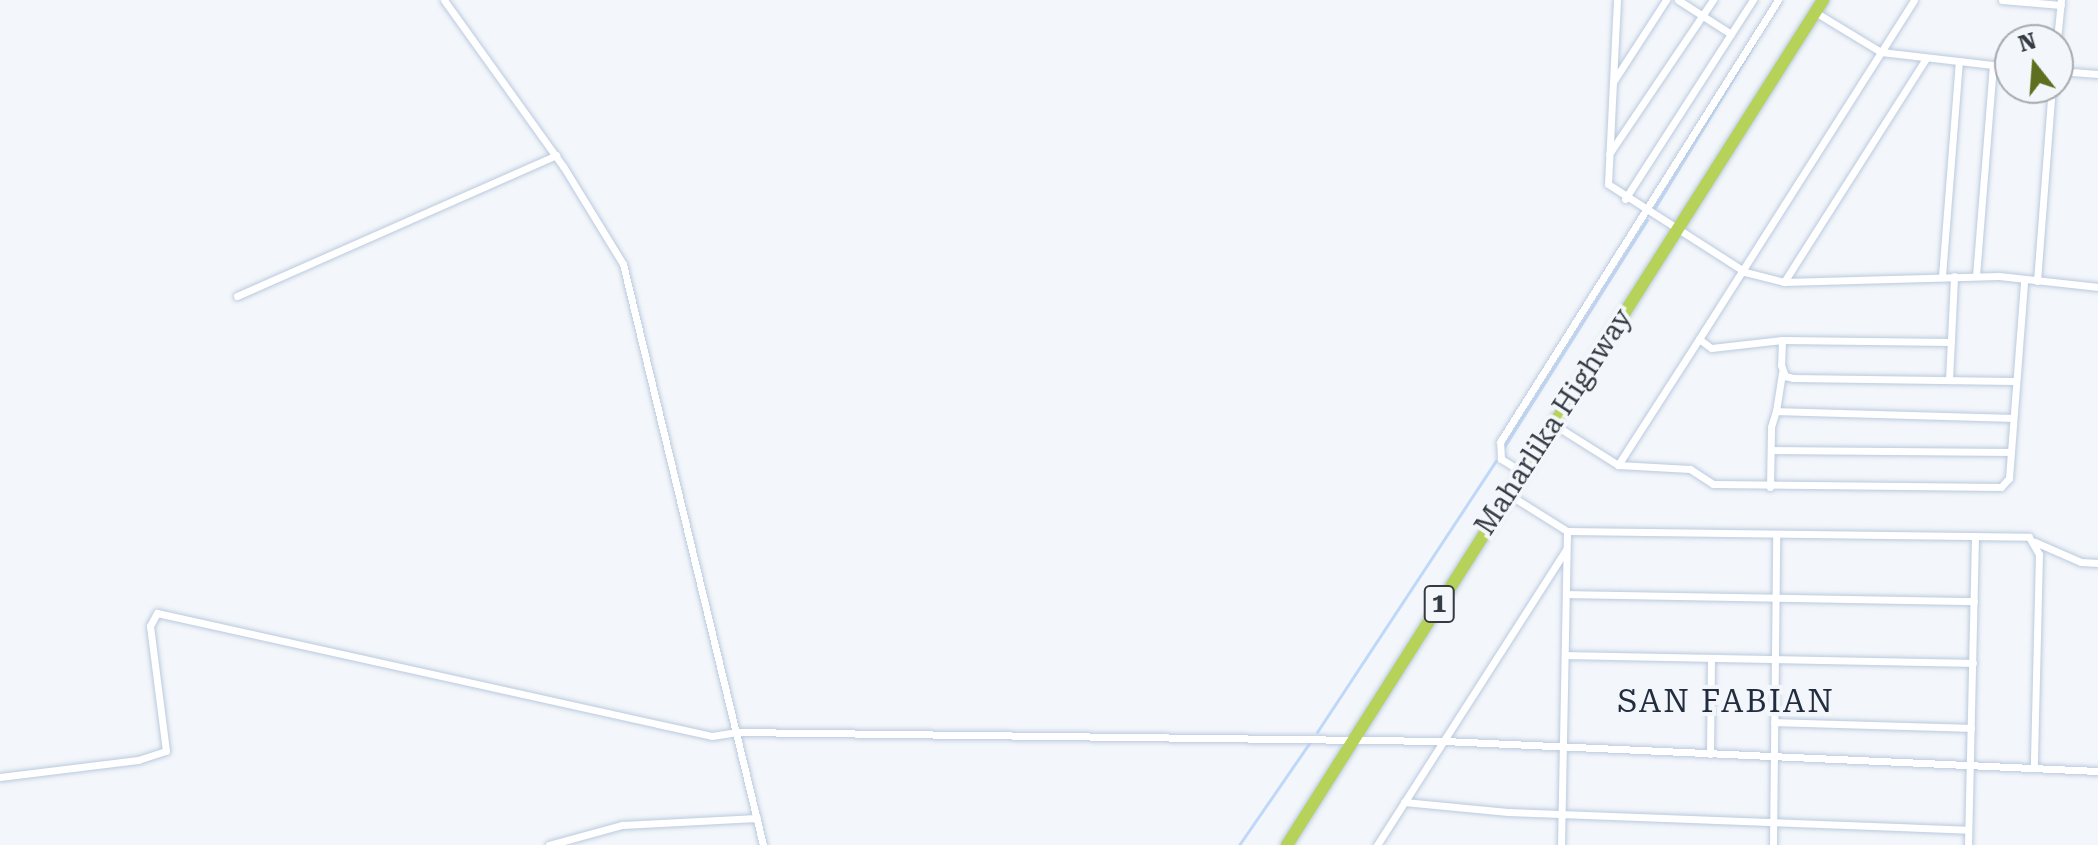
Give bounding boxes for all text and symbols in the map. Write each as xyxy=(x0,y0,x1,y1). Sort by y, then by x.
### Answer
north arrow xyxy=(1994,24,2074,104)
text: N xyxy=(2016,28,2039,57)
street label: Maharlika Highway xyxy=(1468,303,1640,541)
road number: 1 xyxy=(1423,582,1455,626)
district label: SAN FABIAN xyxy=(1617,682,1835,720)

